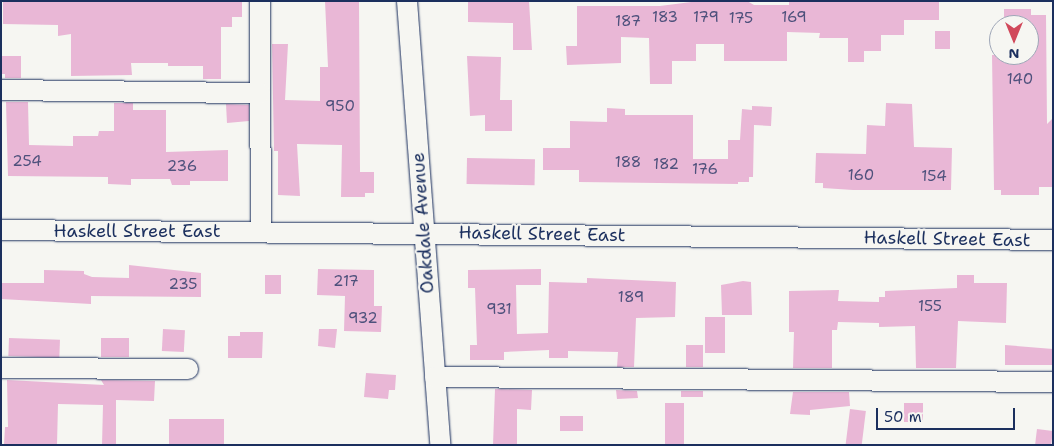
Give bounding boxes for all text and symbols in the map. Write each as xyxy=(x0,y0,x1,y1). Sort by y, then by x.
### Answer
house number: 183 xyxy=(652,9,678,27)
house number: 179 xyxy=(693,9,719,27)
house number: 169 xyxy=(781,9,807,27)
house number: 175 xyxy=(729,10,753,28)
house number: 187 xyxy=(615,13,641,31)
north arrow xyxy=(989,15,1039,65)
text: N xyxy=(1008,45,1020,63)
house number: 140 xyxy=(1007,71,1033,89)
house number: 950 xyxy=(325,98,355,116)
street label: Oakdale Avenue xyxy=(407,152,439,294)
house number: 254 xyxy=(12,153,42,171)
house number: 188 xyxy=(615,154,641,172)
house number: 182 xyxy=(653,156,679,174)
house number: 236 xyxy=(167,158,197,176)
house number: 176 xyxy=(692,161,718,179)
house number: 160 xyxy=(848,167,874,185)
house number: 154 xyxy=(921,168,947,186)
street label: Haskell Street East xyxy=(53,220,221,242)
street label: Haskell Street East xyxy=(458,222,626,246)
street label: Haskell Street East xyxy=(863,227,1031,251)
house number: 217 xyxy=(333,273,359,291)
house number: 235 xyxy=(169,276,197,294)
house number: 189 xyxy=(618,289,644,307)
house number: 155 xyxy=(918,298,942,316)
house number: 931 xyxy=(486,301,512,319)
house number: 932 xyxy=(348,310,378,328)
scale bar xyxy=(879,398,1018,430)
text: 50 m xyxy=(884,407,922,427)

